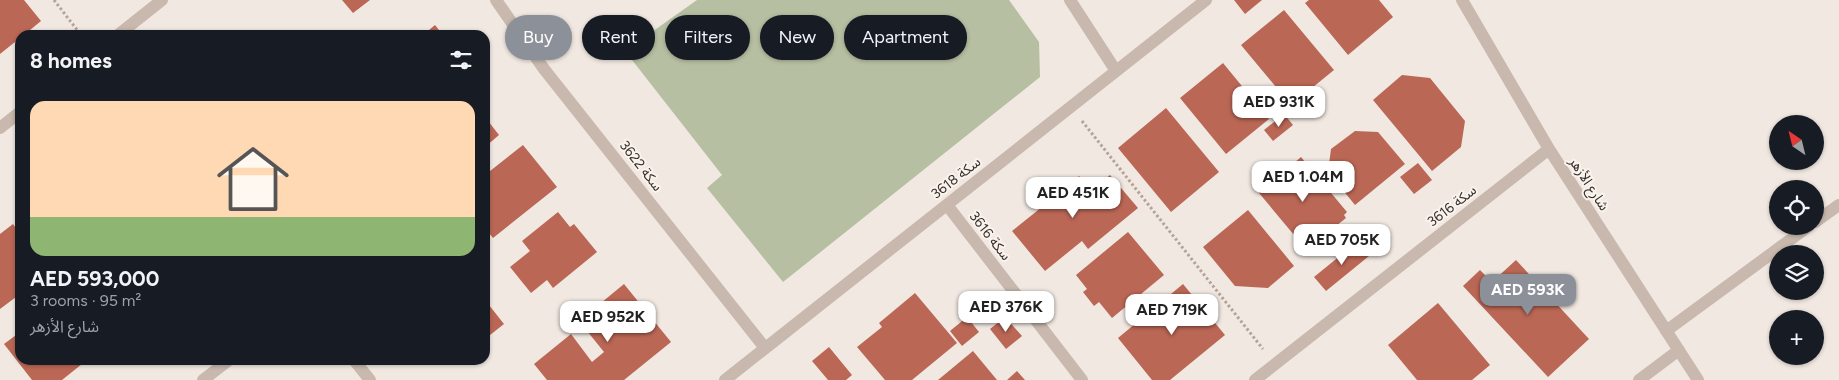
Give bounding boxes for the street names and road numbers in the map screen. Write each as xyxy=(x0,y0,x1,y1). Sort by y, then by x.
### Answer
street label: سكة 3622 xyxy=(616,137,666,195)
street label: سكة 3618 xyxy=(928,153,984,203)
street label: شارع الأزهر xyxy=(1563,153,1613,215)
street label: سكة 3616 xyxy=(1424,182,1480,230)
street label: سكة 3616 xyxy=(966,208,1014,264)

